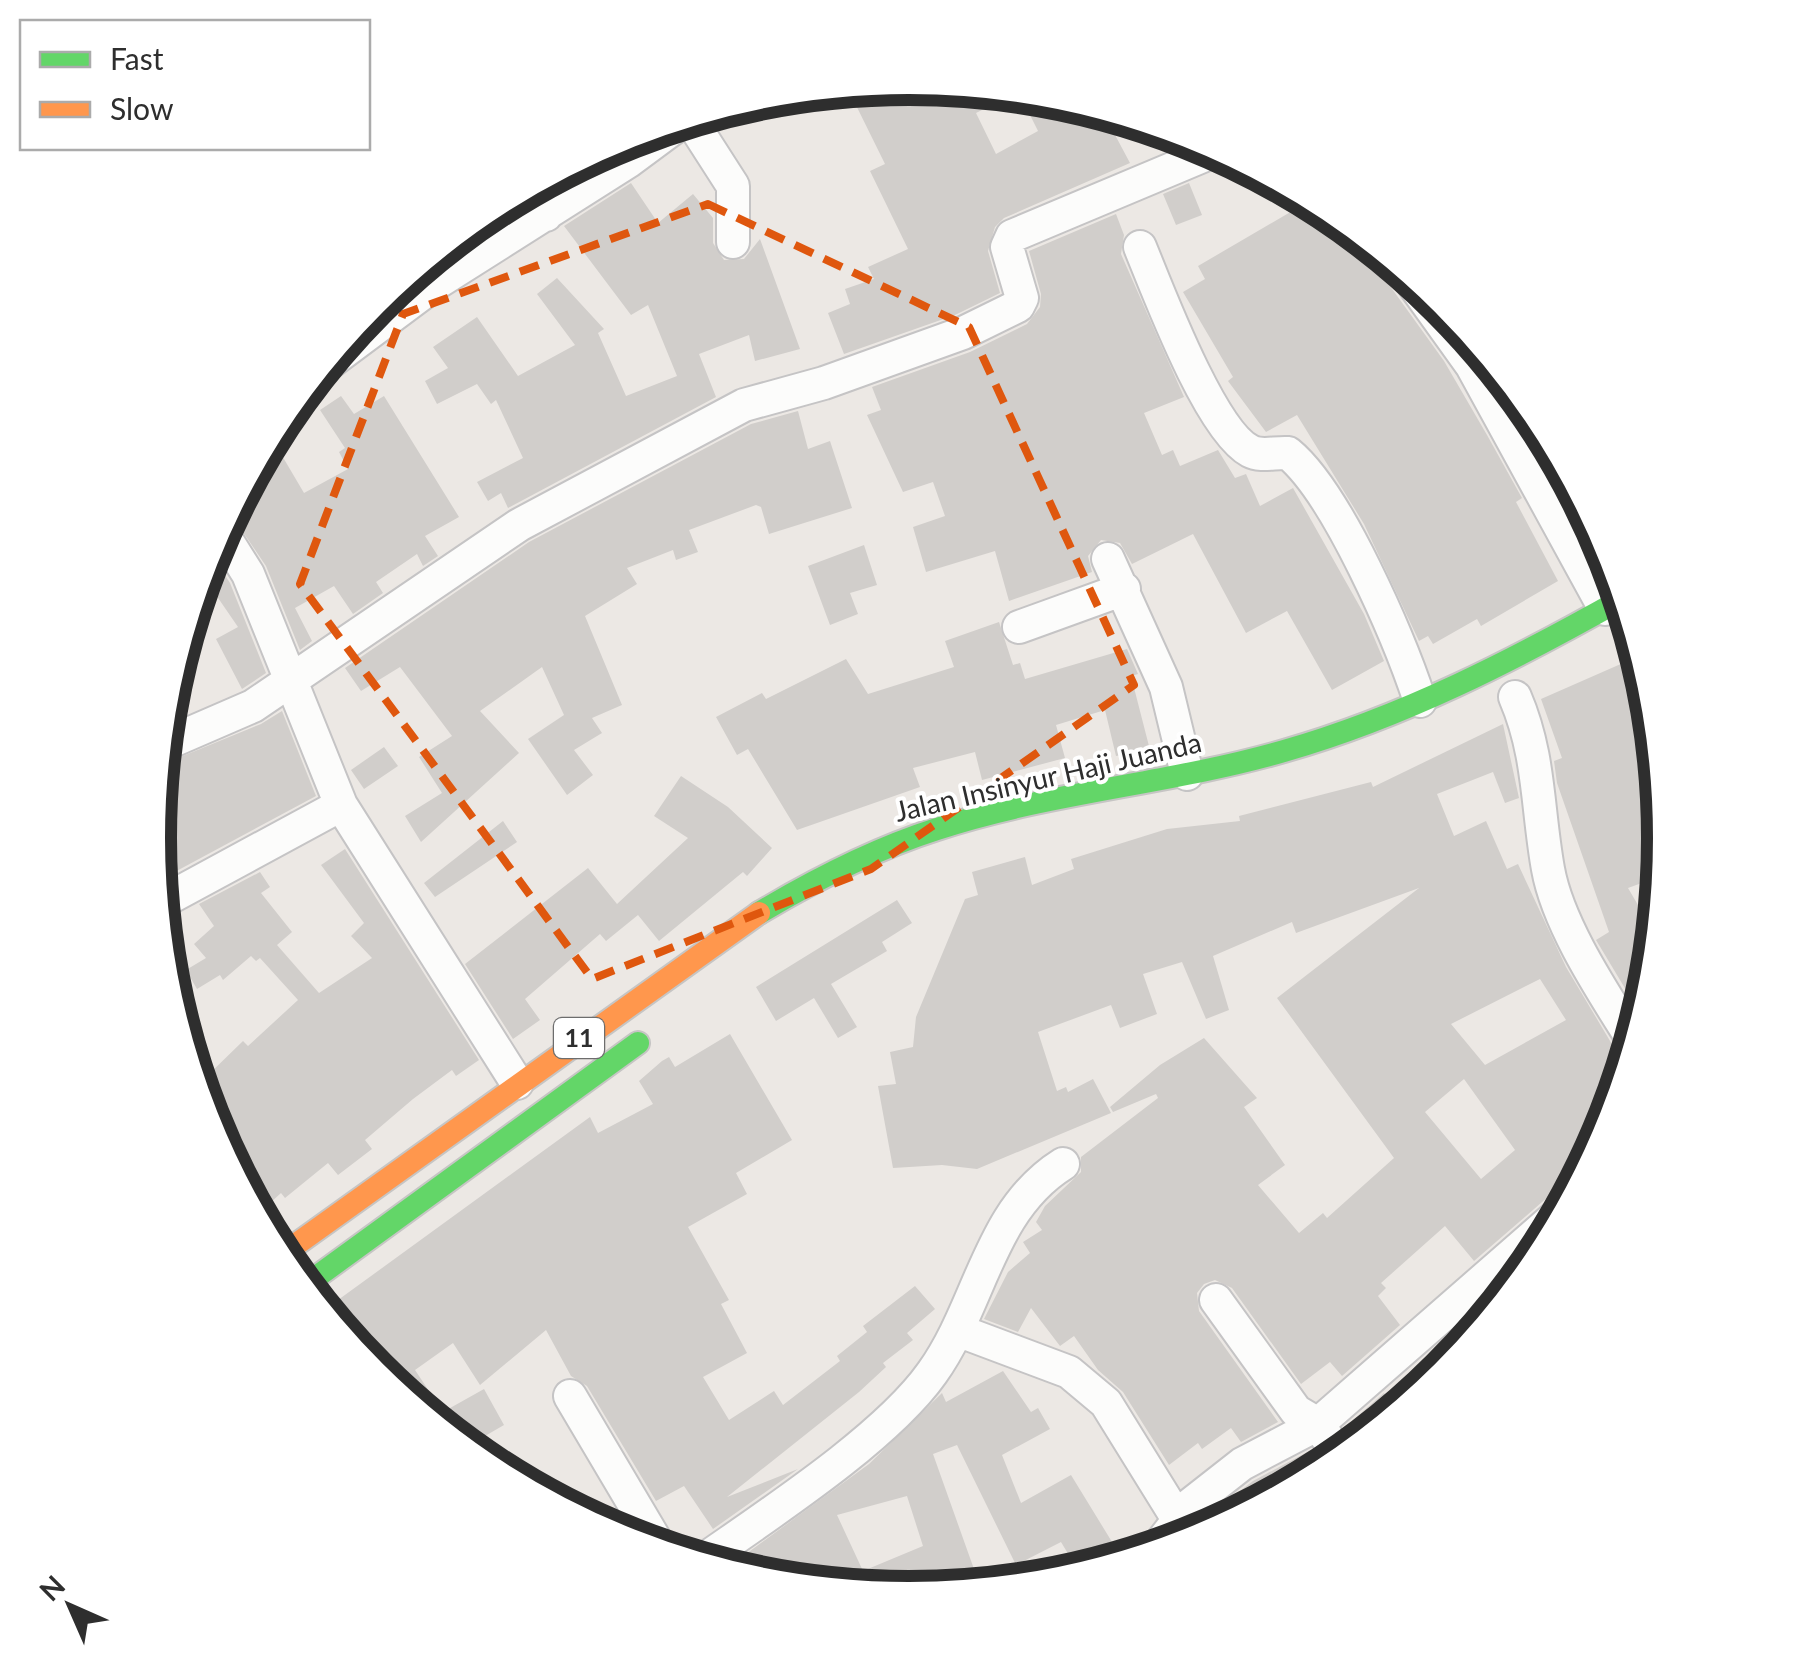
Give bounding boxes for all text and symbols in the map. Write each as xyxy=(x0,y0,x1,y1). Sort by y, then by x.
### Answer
legend xyxy=(20,20,370,150)
text: Fast xyxy=(110,40,164,76)
text: Slow xyxy=(110,90,174,126)
street label: Jalan Insinyur Haji Juanda xyxy=(891,724,1204,828)
road number: 11 xyxy=(554,1018,604,1058)
north arrow xyxy=(20,1556,120,1656)
text: N xyxy=(32,1568,71,1607)

